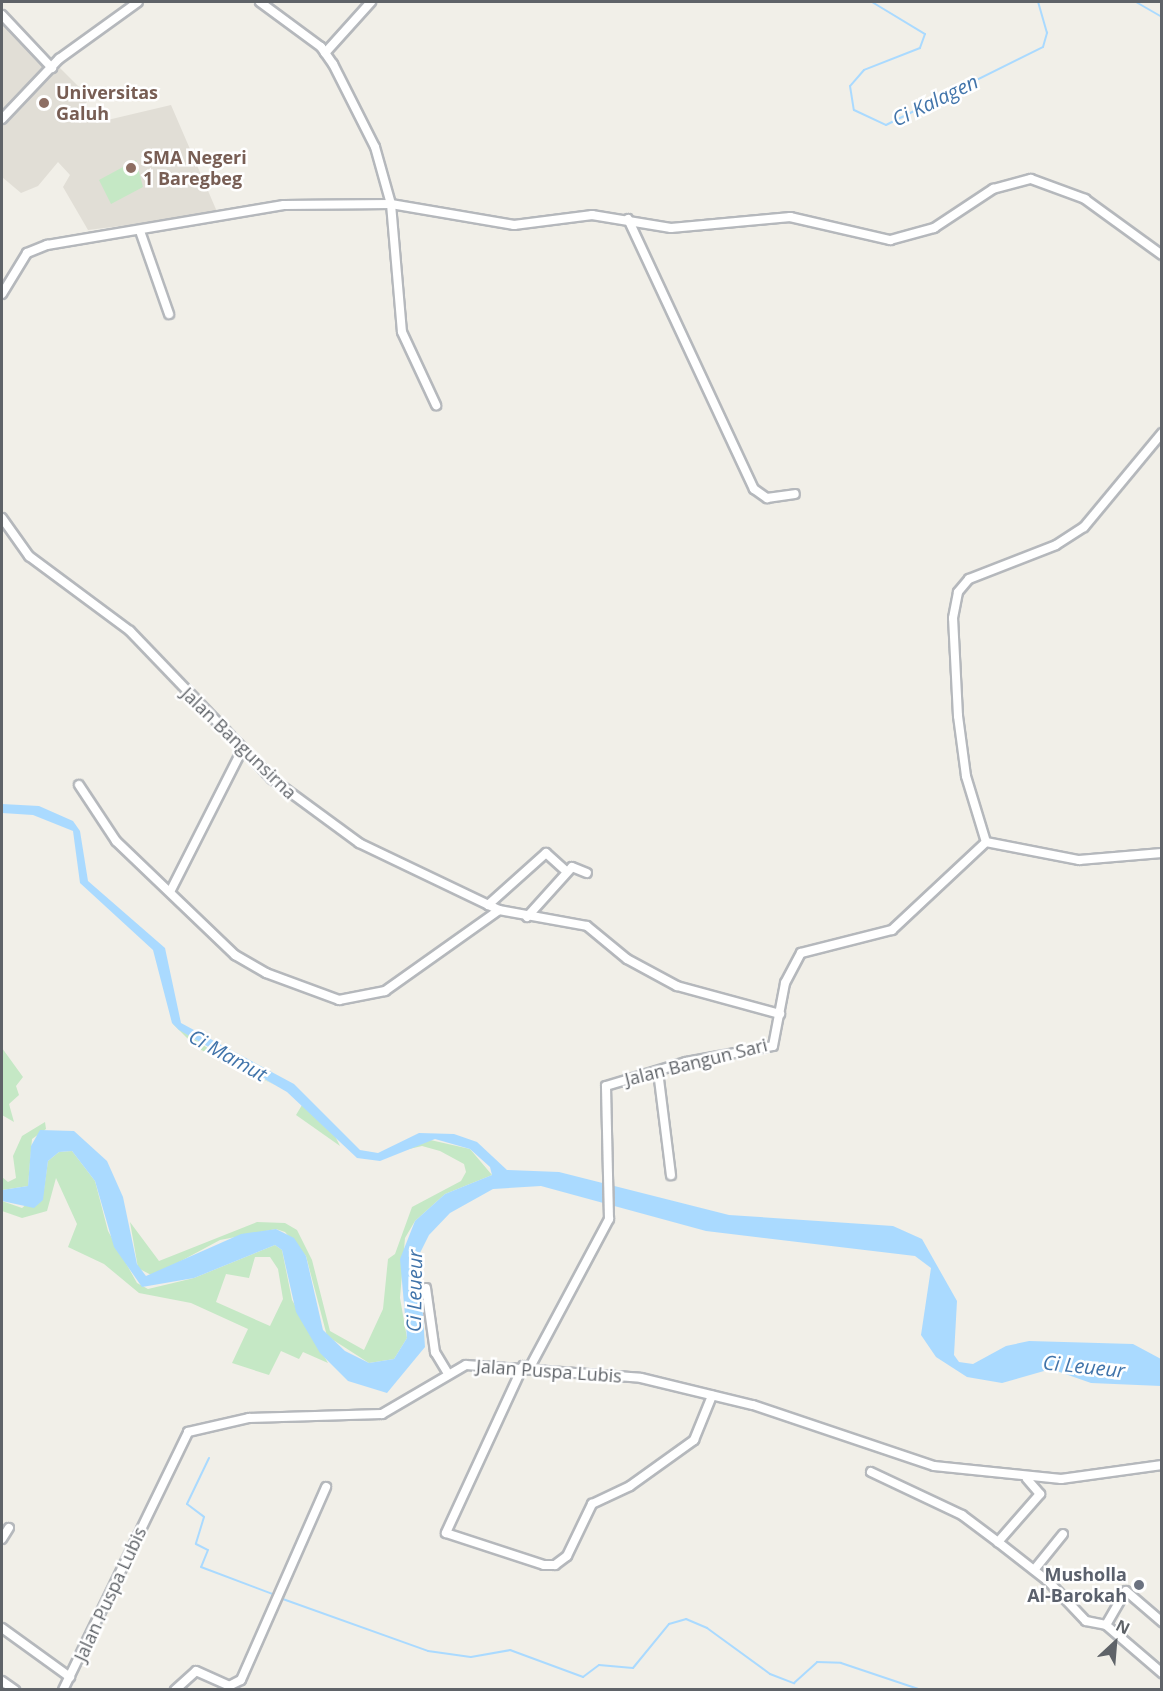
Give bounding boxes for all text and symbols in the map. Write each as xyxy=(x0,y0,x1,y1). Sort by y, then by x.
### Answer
water label: Ci Kalagen xyxy=(888,69,982,131)
place label: Universitas Galuh xyxy=(56,82,158,124)
marker: Universitas Galuh xyxy=(37,96,51,110)
place label: SMA Negeri 1 Baregbeg xyxy=(143,147,247,190)
marker: SMA Negeri 1 Baregbeg xyxy=(124,161,138,175)
street label: Jalan Bangunsirna xyxy=(177,683,301,803)
water label: Ci Mamut xyxy=(185,1024,271,1086)
street label: Jalan Bangun Sari xyxy=(623,1034,769,1090)
water label: Ci Leueur xyxy=(401,1250,427,1332)
water label: Ci Leueur xyxy=(1042,1350,1126,1382)
street label: Jalan Puspa Lubis xyxy=(476,1355,622,1387)
street label: Jalan Puspa Lubis xyxy=(69,1523,151,1665)
place label: Musholla Al-Barokah xyxy=(1027,1564,1127,1606)
marker: Musholla Al-Barokah xyxy=(1132,1578,1146,1592)
north arrow xyxy=(1085,1613,1145,1673)
text: N xyxy=(1112,1614,1134,1640)

